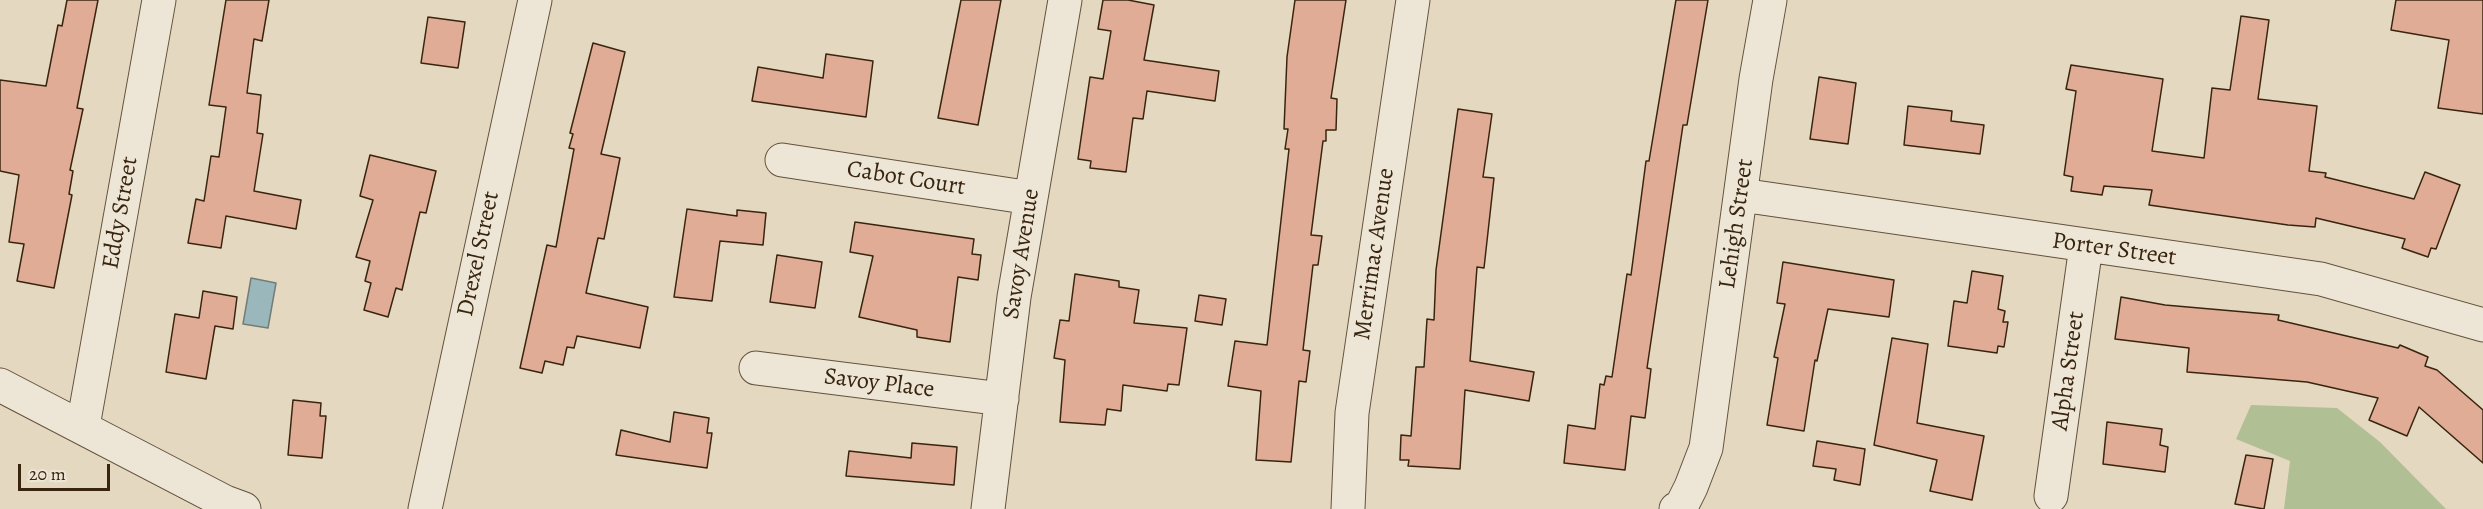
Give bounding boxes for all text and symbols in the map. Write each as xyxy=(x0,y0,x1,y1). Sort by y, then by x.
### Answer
street label: Eddy Street xyxy=(97,154,145,272)
street label: Cabot Court xyxy=(845,155,967,203)
street label: Lehigh Street xyxy=(1714,157,1760,291)
street label: Merrimac Avenue xyxy=(1349,166,1401,342)
street label: Savoy Avenue xyxy=(997,187,1047,321)
street label: Drexel Street xyxy=(452,189,506,319)
street label: Porter Street xyxy=(2050,227,2178,273)
street label: Alpha Street xyxy=(2046,310,2092,432)
street label: Savoy Place xyxy=(822,363,936,405)
scale bar xyxy=(21,452,112,490)
text: 20 m xyxy=(29,462,66,486)

